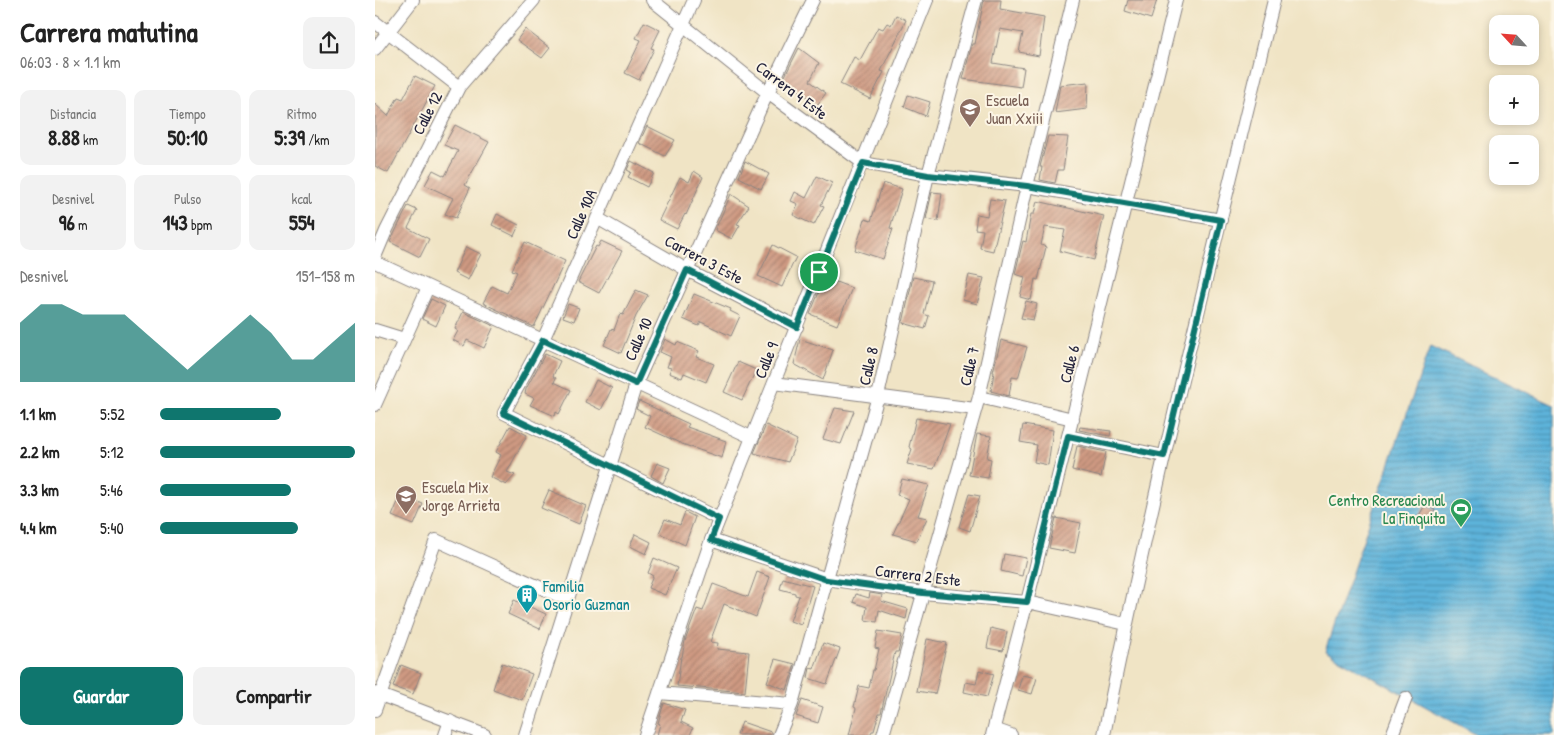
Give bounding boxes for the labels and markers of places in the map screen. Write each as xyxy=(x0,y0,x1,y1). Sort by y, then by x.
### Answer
place label: Escuela Juan Xxiii xyxy=(986,89,1043,129)
school or university icon: Escuela Juan Xxiii xyxy=(958,97,982,128)
pin xyxy=(798,251,840,293)
place label: Escuela Mix Jorge Arrieta xyxy=(422,476,500,516)
school or university icon: Escuela Mix Jorge Arrieta xyxy=(394,484,418,515)
place label: Centro Recreacional La Finquita xyxy=(1328,489,1446,529)
sports icon: Centro Recreacional La Finquita xyxy=(1449,497,1473,528)
place label: Familia Osorio Guzman xyxy=(542,575,630,615)
building icon: Familia Osorio Guzman xyxy=(515,583,539,614)

